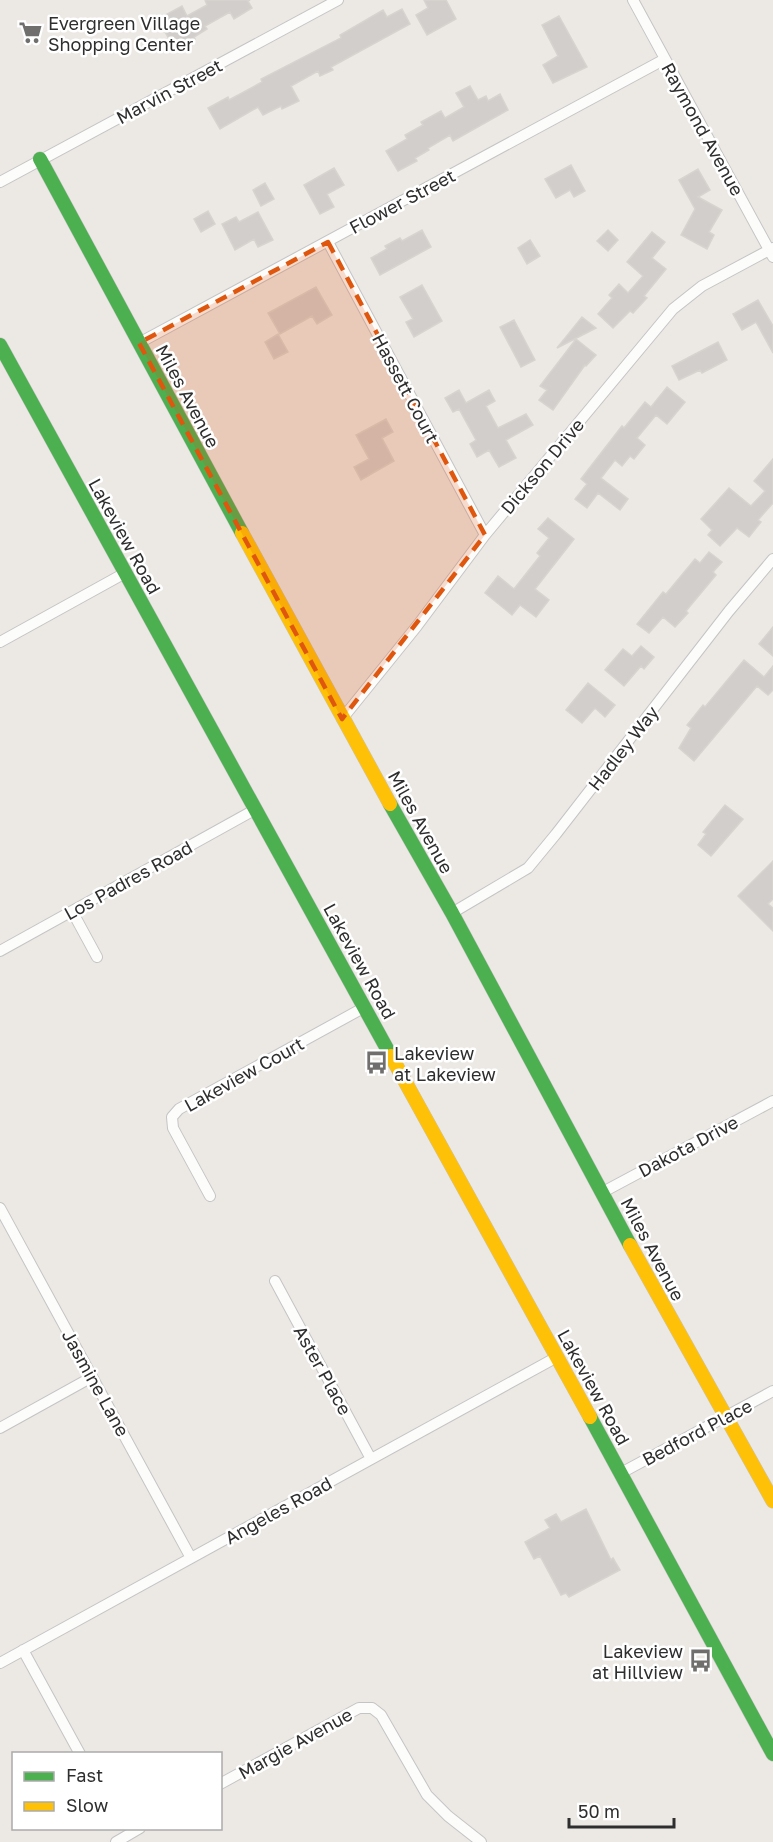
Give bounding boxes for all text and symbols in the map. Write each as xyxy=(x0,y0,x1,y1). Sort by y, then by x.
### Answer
place label: Evergreen Village Shopping Center xyxy=(48,12,200,55)
supermarket icon: Evergreen Village Shopping Center xyxy=(17,20,43,46)
street label: Marvin Street xyxy=(112,54,226,128)
street label: Raymond Avenue xyxy=(657,59,749,199)
street label: Flower Street xyxy=(345,164,459,238)
street label: Hassett Court xyxy=(368,330,444,446)
street label: Miles Avenue xyxy=(152,341,224,451)
street label: Dickson Drive xyxy=(496,414,588,518)
street label: Lakeview Road xyxy=(84,474,166,598)
street label: Hadley Way xyxy=(583,701,663,795)
street label: Miles Avenue xyxy=(384,767,458,877)
street label: Los Padres Road xyxy=(60,836,196,924)
street label: Lakeview Road xyxy=(319,899,401,1023)
street label: Lakeview Court xyxy=(180,1032,308,1116)
place label: Lakeview at Lakeview xyxy=(394,1042,496,1085)
bus stop icon: Lakeview at Lakeview xyxy=(363,1050,389,1076)
street label: Dakota Drive xyxy=(634,1110,742,1182)
street label: Miles Avenue xyxy=(617,1194,689,1304)
street label: Aster Place xyxy=(289,1322,357,1418)
street label: Lakeview Road xyxy=(553,1325,635,1449)
street label: Jasmine Lane xyxy=(58,1326,134,1440)
street label: Bedford Place xyxy=(638,1394,756,1470)
street label: Angeles Road xyxy=(221,1472,335,1548)
place label: Lakeview at Hillview xyxy=(592,1640,683,1683)
bus stop icon: Lakeview at Hillview xyxy=(688,1648,714,1674)
street label: Margie Avenue xyxy=(234,1703,356,1783)
legend xyxy=(12,1752,222,1830)
text: Fast xyxy=(66,1764,103,1786)
scale bar xyxy=(569,1791,674,1829)
text: Slow xyxy=(66,1794,109,1816)
text: 50 m xyxy=(578,1800,620,1822)

